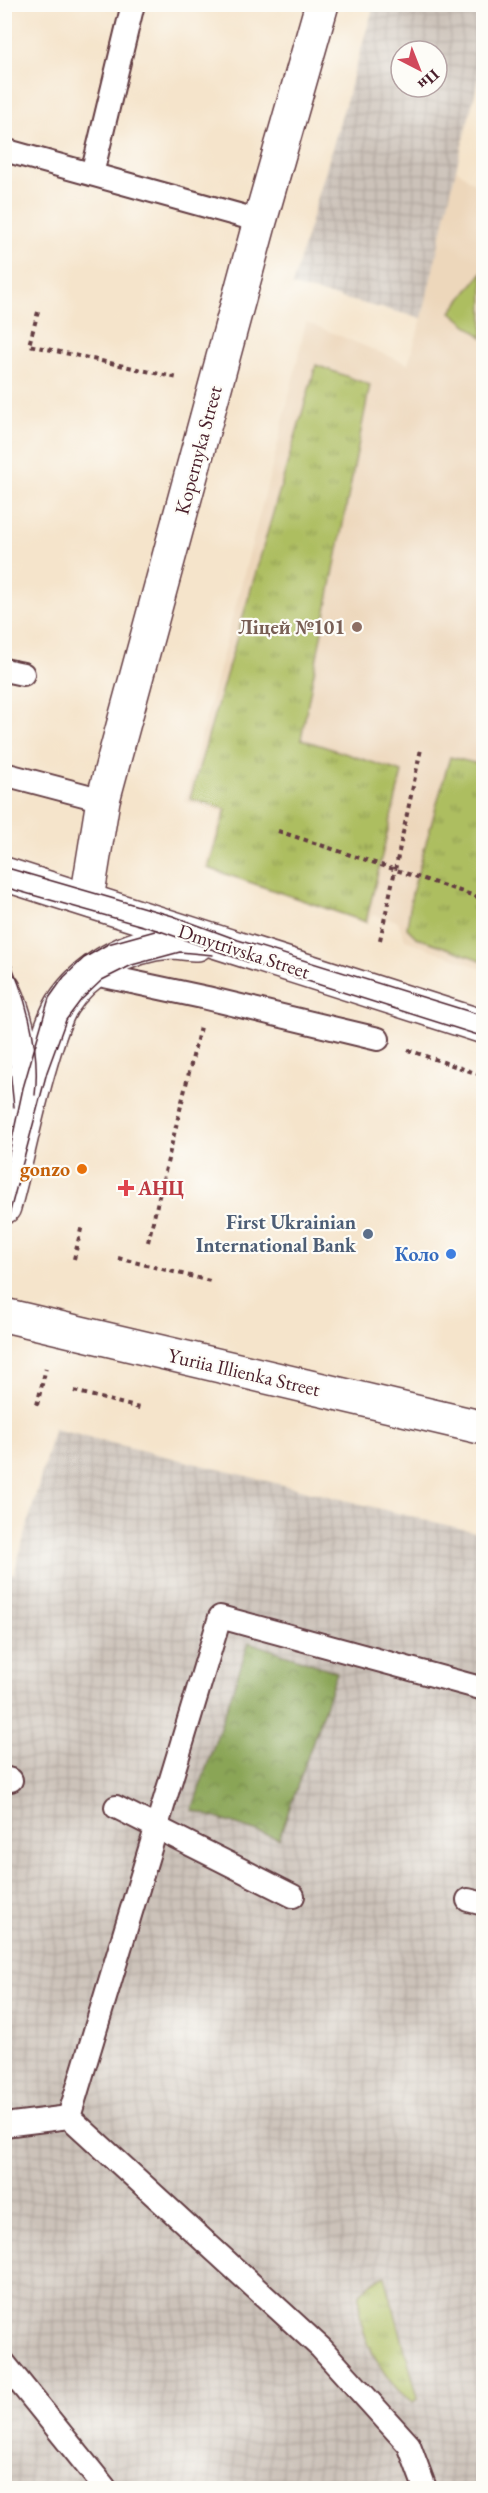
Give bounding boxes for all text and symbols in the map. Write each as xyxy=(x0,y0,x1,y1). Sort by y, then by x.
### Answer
north arrow xyxy=(389,39,449,99)
text: Пн xyxy=(414,65,444,95)
street label: Kopernyka Street xyxy=(168,382,228,517)
place label: Ліцей №101 xyxy=(238,614,345,640)
marker: Ліцей №101 xyxy=(350,620,364,634)
street label: Dmytrivska Street xyxy=(175,917,314,985)
place label: gonzo xyxy=(20,1156,70,1182)
marker: gonzo xyxy=(75,1162,89,1176)
place label: АНЦ xyxy=(137,1175,184,1201)
marker: АНЦ xyxy=(119,1181,133,1195)
place label: First Ukrainian International Bank xyxy=(196,1209,357,1258)
marker: First Ukrainian International Bank xyxy=(361,1227,375,1241)
place label: Коло xyxy=(395,1241,439,1267)
marker: Коло xyxy=(444,1247,458,1261)
street label: Yuriia Illienka Street xyxy=(165,1342,323,1402)

